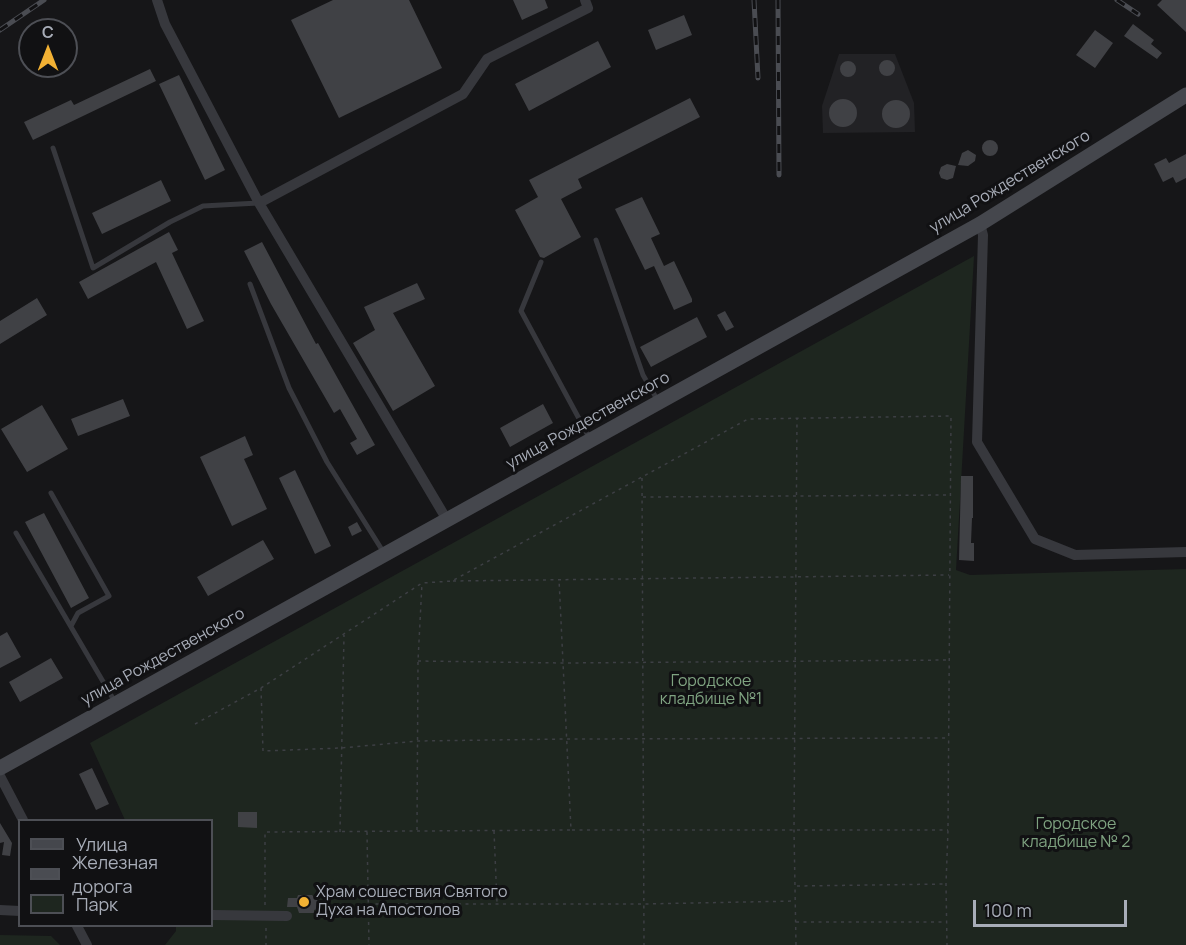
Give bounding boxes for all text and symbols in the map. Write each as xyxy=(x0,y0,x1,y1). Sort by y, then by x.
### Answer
north arrow xyxy=(18,18,78,78)
text: С xyxy=(42,21,54,43)
street label: улица Рождественского xyxy=(926,126,1094,238)
street label: улица Рождественского xyxy=(503,368,673,474)
street label: улица Рождественского xyxy=(78,604,248,710)
park label: Городское кладбище №1 xyxy=(660,672,762,710)
park label: Городское кладбище № 2 xyxy=(1022,815,1130,853)
legend xyxy=(18,819,213,927)
text: Улица xyxy=(76,832,128,856)
text: Железная дорога xyxy=(72,850,158,898)
place label: Храм сошествия Святого Духа на Апостолов xyxy=(316,883,507,921)
scale bar xyxy=(976,888,1130,926)
text: Парк xyxy=(76,892,118,916)
marker: Храм сошествия Святого Духа на Апостолов xyxy=(297,895,311,909)
text: 100 m xyxy=(984,898,1032,922)

